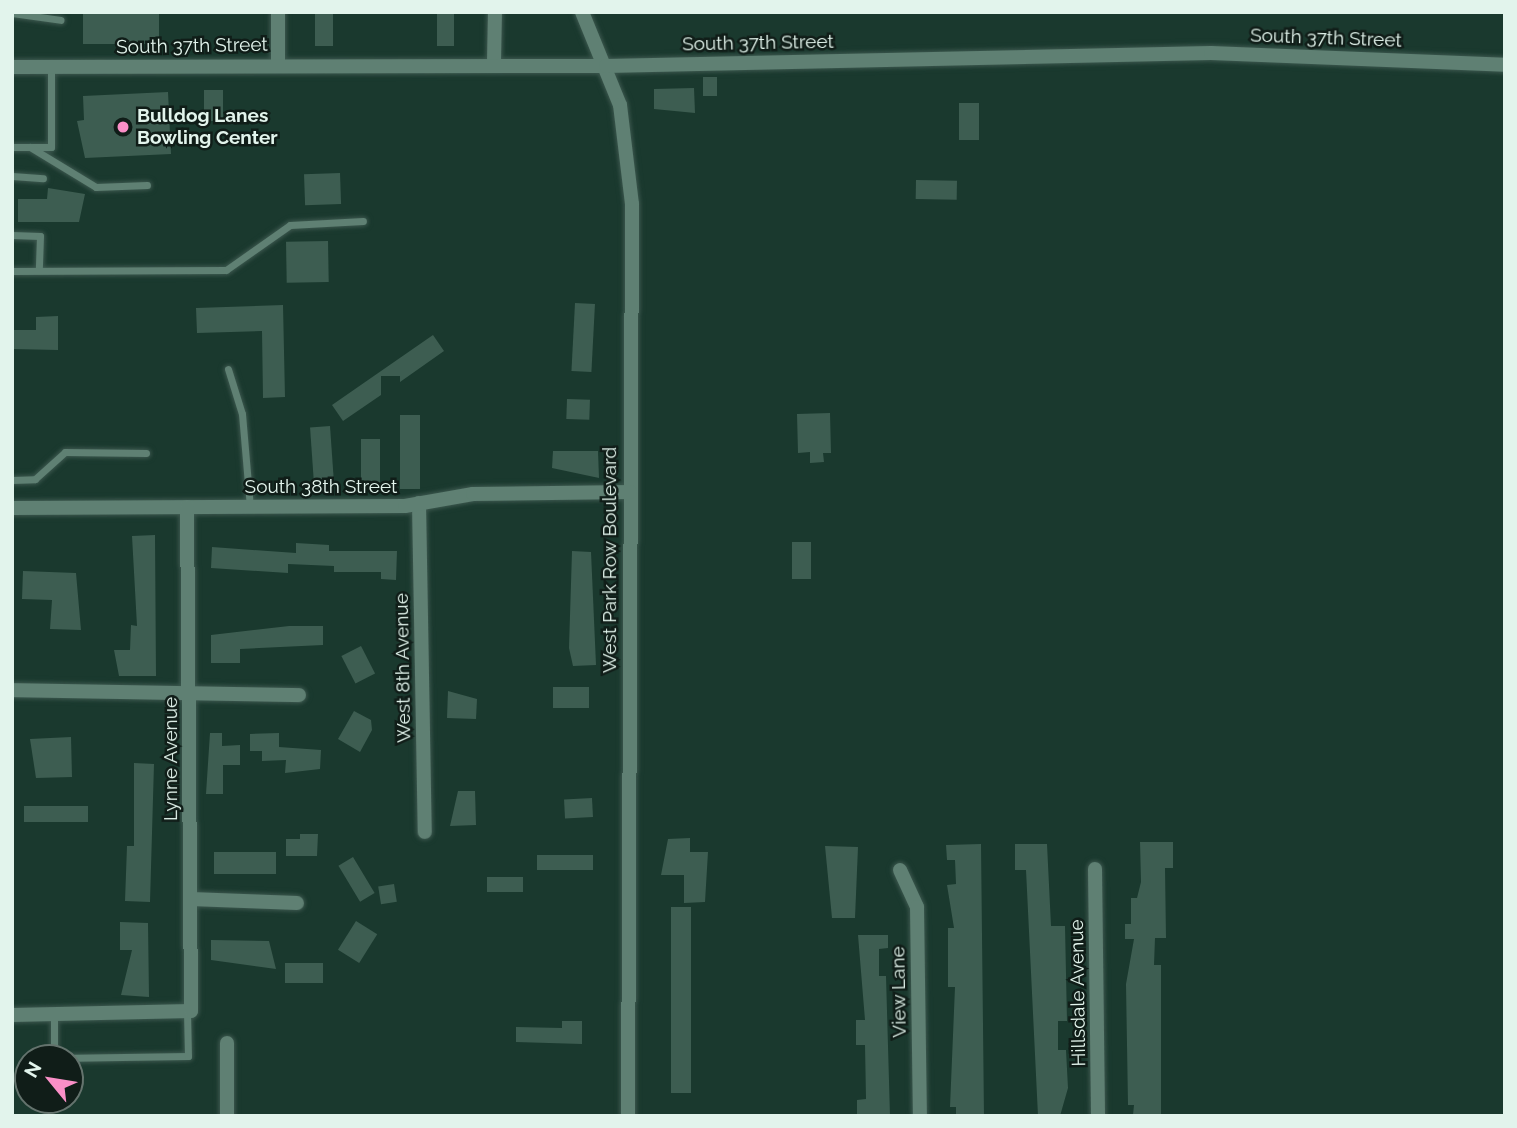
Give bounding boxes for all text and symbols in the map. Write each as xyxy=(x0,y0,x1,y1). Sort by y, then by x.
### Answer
street label: South 37th Street xyxy=(1250,24,1402,52)
street label: South 37th Street xyxy=(682,30,834,56)
street label: South 37th Street xyxy=(116,33,268,59)
place label: Bulldog Lanes Bowling Center xyxy=(137,105,278,149)
marker: Bulldog Lanes Bowling Center xyxy=(115,119,131,135)
street label: West Park Row Boulevard xyxy=(599,447,621,673)
street label: South 38th Street xyxy=(245,476,397,498)
street label: West 8th Avenue xyxy=(390,593,416,743)
street label: Lynne Avenue xyxy=(160,697,182,821)
street label: Hillsdale Avenue xyxy=(1065,919,1091,1067)
street label: View Lane xyxy=(887,946,911,1038)
north arrow xyxy=(14,1044,84,1114)
text: N xyxy=(19,1058,46,1081)

